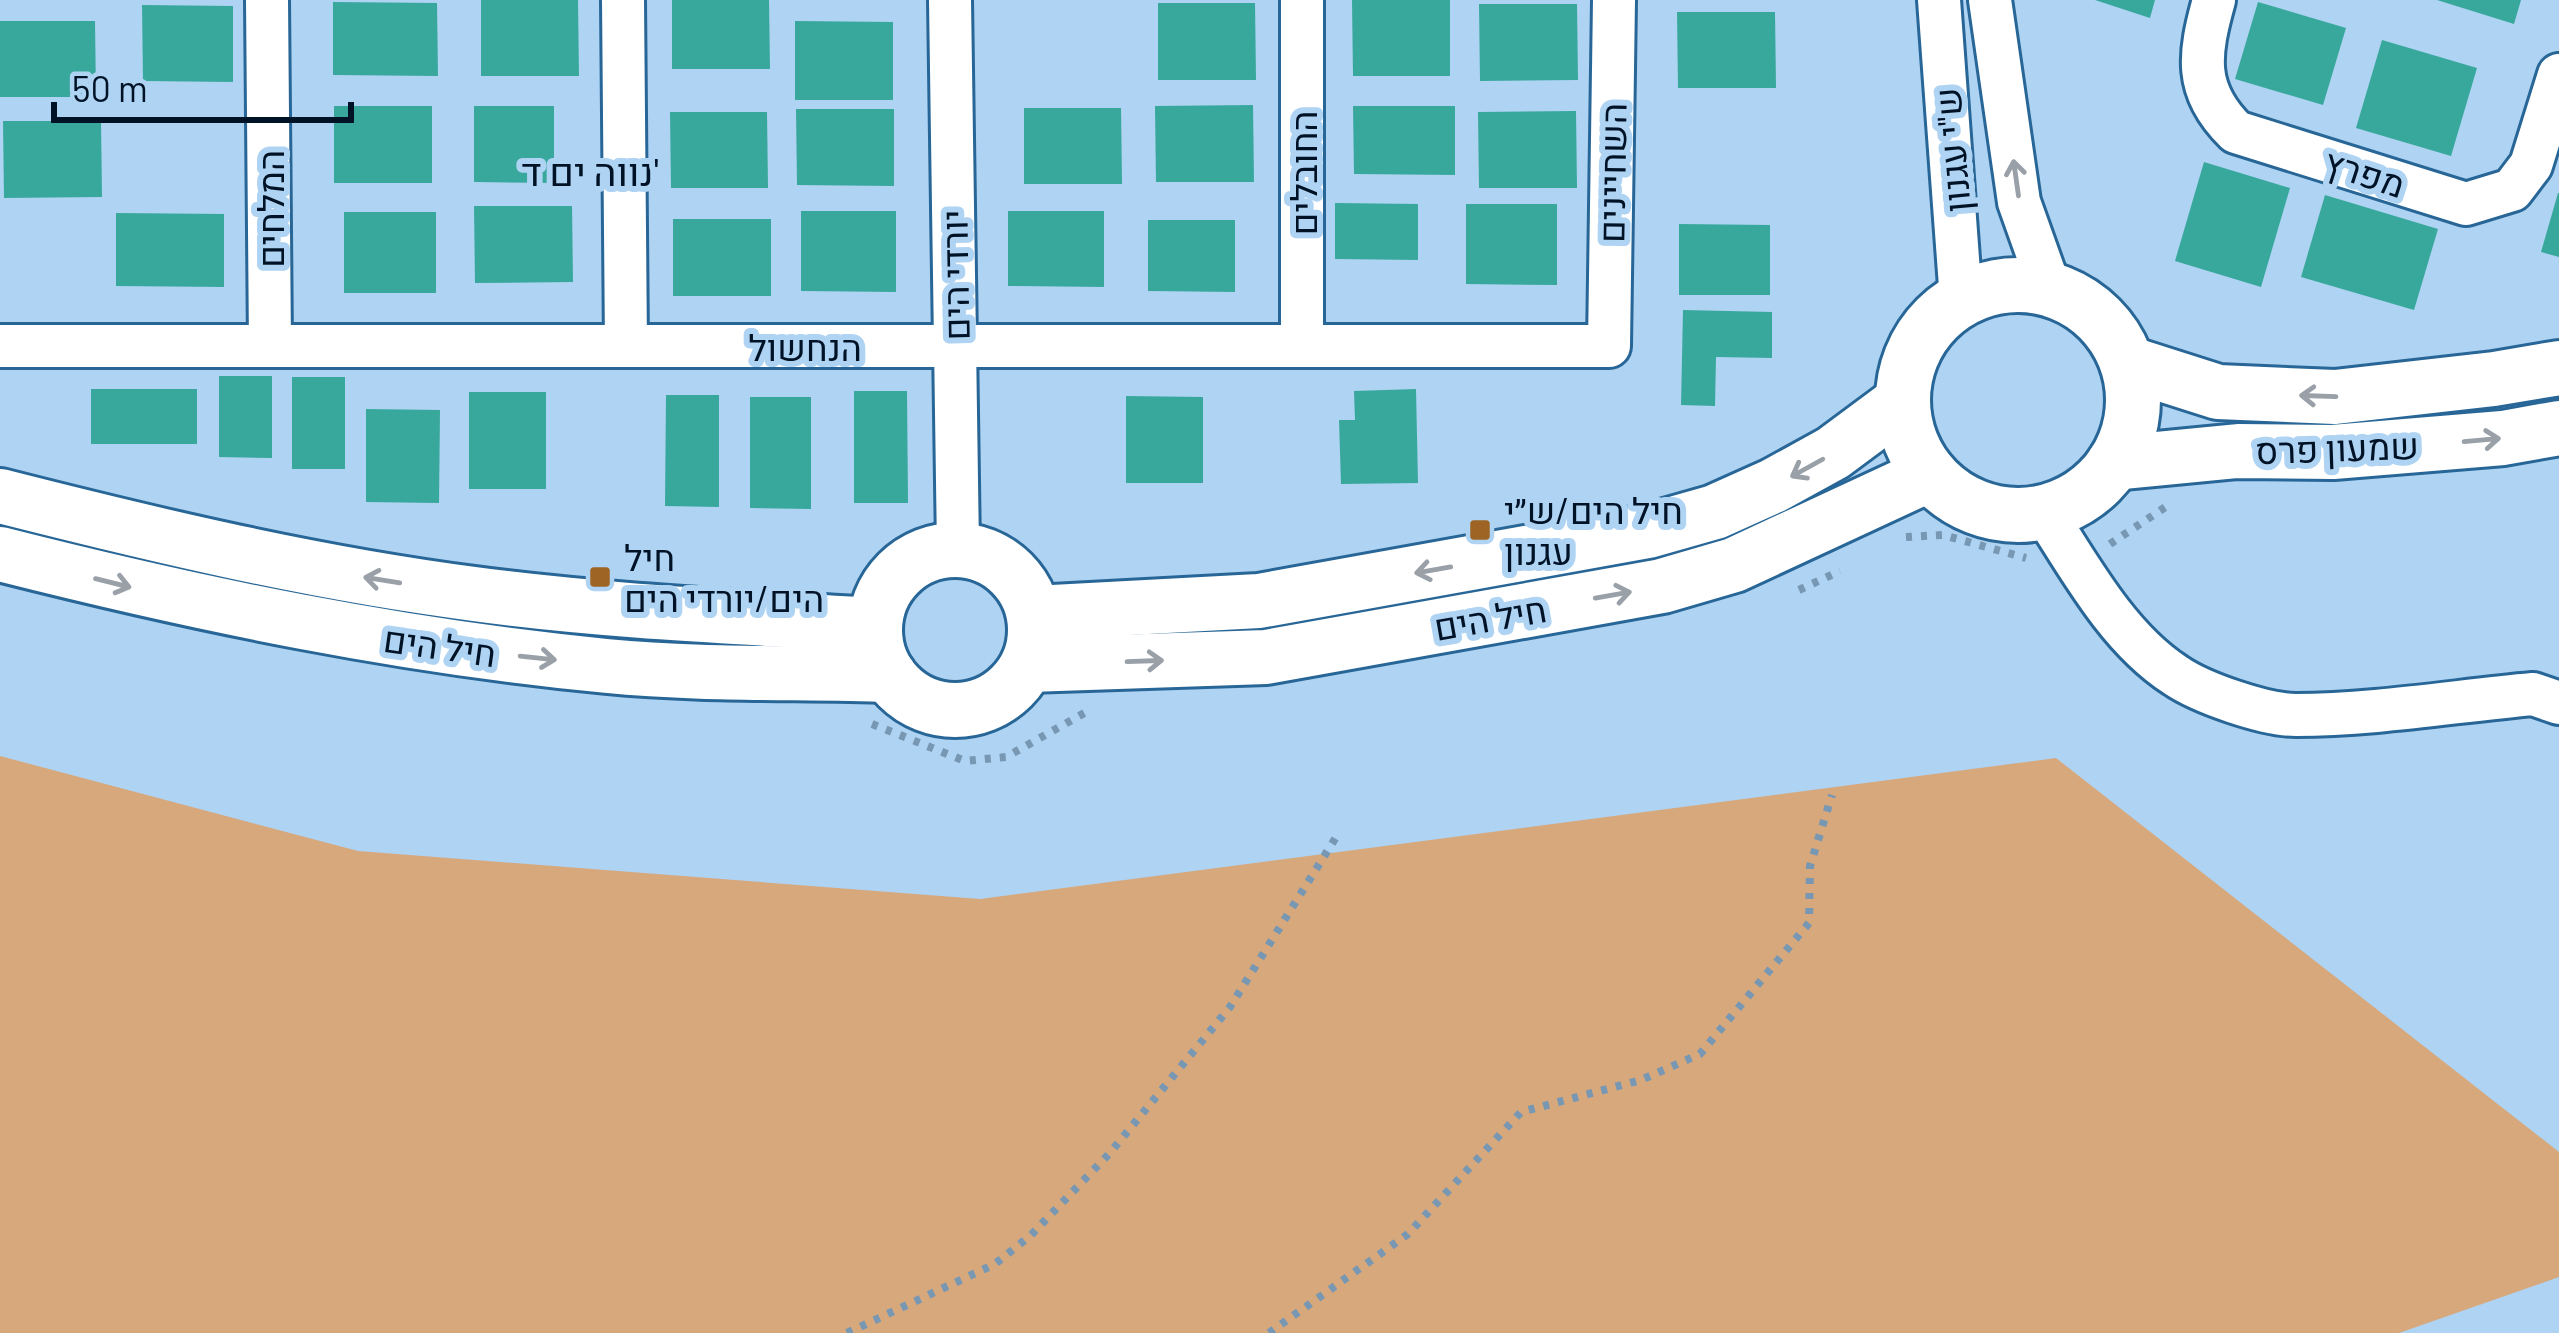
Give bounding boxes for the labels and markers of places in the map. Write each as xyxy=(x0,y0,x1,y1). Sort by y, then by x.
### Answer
place label: חיל הים/ש״י עגנון xyxy=(1504,488,1683,572)
marker: חיל הים/ש״י עגנון xyxy=(1467,517,1493,543)
place label: חיל הים/יורדי הים xyxy=(624,535,824,619)
marker: חיל הים/יורדי הים xyxy=(587,564,613,590)

